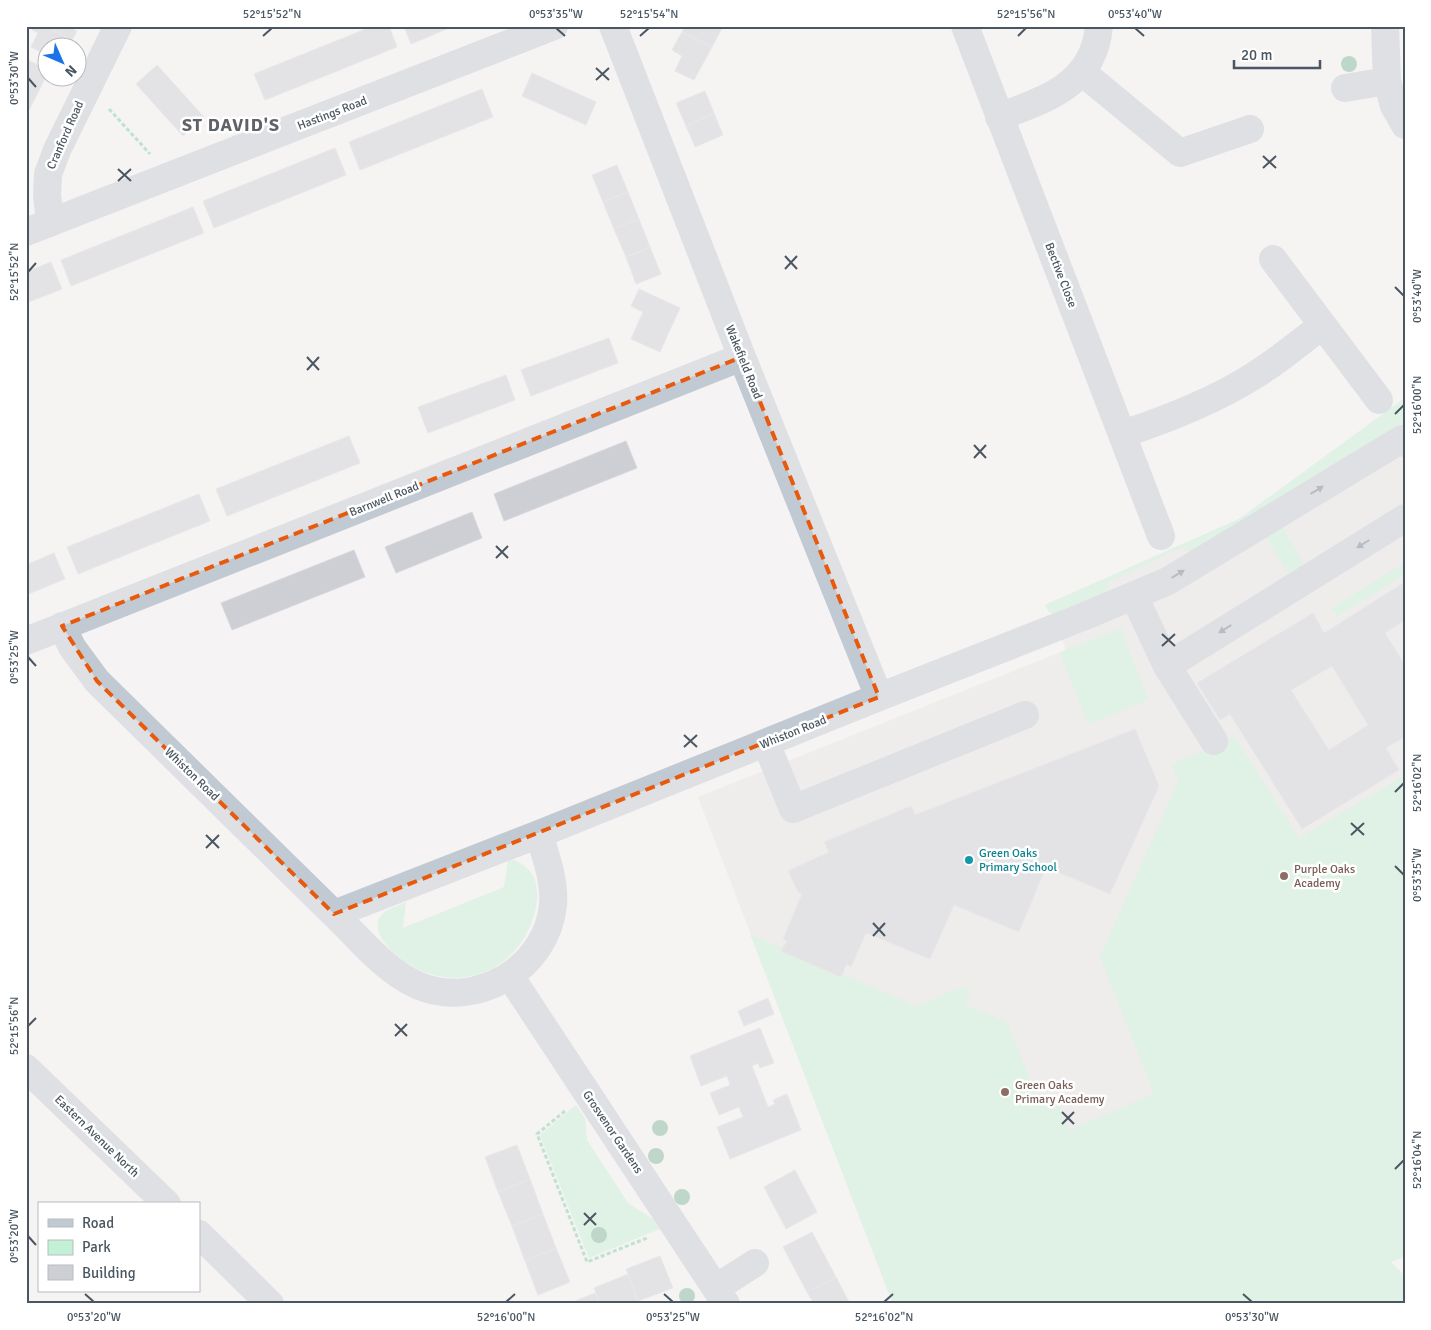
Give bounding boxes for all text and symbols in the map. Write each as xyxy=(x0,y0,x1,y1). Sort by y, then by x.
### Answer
text: 52°15'52"N xyxy=(243,7,301,22)
text: 0°53'35"W xyxy=(529,7,583,22)
text: 52°15'54"N xyxy=(620,7,678,22)
text: 52°15'56"N xyxy=(997,7,1055,22)
text: 0°53'40"W xyxy=(1108,7,1162,22)
north arrow xyxy=(38,38,88,88)
scale bar xyxy=(1234,38,1320,70)
text: 20 m xyxy=(1241,46,1272,64)
text: 0°53'30"W xyxy=(7,51,22,105)
text: N xyxy=(61,61,80,80)
street label: Hastings Road xyxy=(295,93,369,134)
street label: Cranford Road xyxy=(44,99,87,172)
district label: ST DAVID'S xyxy=(182,114,280,136)
street label: Bective Close xyxy=(1041,241,1080,310)
text: 52°15'52"N xyxy=(7,243,22,301)
text: 0°53'40"W xyxy=(1410,269,1425,323)
street label: Wakefield Road xyxy=(722,323,765,402)
text: 52°16'00"N xyxy=(1410,376,1425,434)
street label: Barnwell Road xyxy=(347,479,421,520)
one-way arrow xyxy=(1311,486,1324,495)
one-way arrow xyxy=(1357,539,1370,548)
one-way arrow xyxy=(1172,570,1185,579)
one-way arrow xyxy=(1219,625,1232,634)
text: 0°53'25"W xyxy=(7,630,22,684)
street label: Whiston Road xyxy=(758,712,829,753)
street label: Whiston Road xyxy=(161,744,222,804)
text: 52°16'02"N xyxy=(1410,754,1425,812)
place label: Green Oaks Primary School xyxy=(979,846,1057,875)
text: 0°53'35"W xyxy=(1410,848,1425,902)
marker: Green Oaks Primary School xyxy=(963,854,975,866)
place label: Purple Oaks Academy xyxy=(1294,862,1355,891)
marker: Purple Oaks Academy xyxy=(1278,870,1290,882)
text: 52°15'56"N xyxy=(7,997,22,1055)
place label: Green Oaks Primary Academy xyxy=(1015,1078,1105,1107)
marker: Green Oaks Primary Academy xyxy=(999,1086,1011,1098)
street label: Grosvenor Gardens xyxy=(579,1088,646,1177)
street label: Eastern Avenue North xyxy=(51,1092,142,1181)
text: 52°16'04"N xyxy=(1410,1131,1425,1189)
legend xyxy=(38,1202,200,1292)
text: 0°53'20"W xyxy=(7,1209,22,1263)
text: Road xyxy=(82,1214,114,1232)
text: Park xyxy=(82,1238,111,1256)
text: Building xyxy=(82,1264,136,1282)
text: 0°53'20"W xyxy=(67,1310,121,1325)
text: 52°16'00"N xyxy=(477,1310,535,1325)
text: 0°53'25"W xyxy=(646,1310,700,1325)
text: 52°16'02"N xyxy=(855,1310,913,1325)
text: 0°53'30"W xyxy=(1225,1310,1279,1325)

